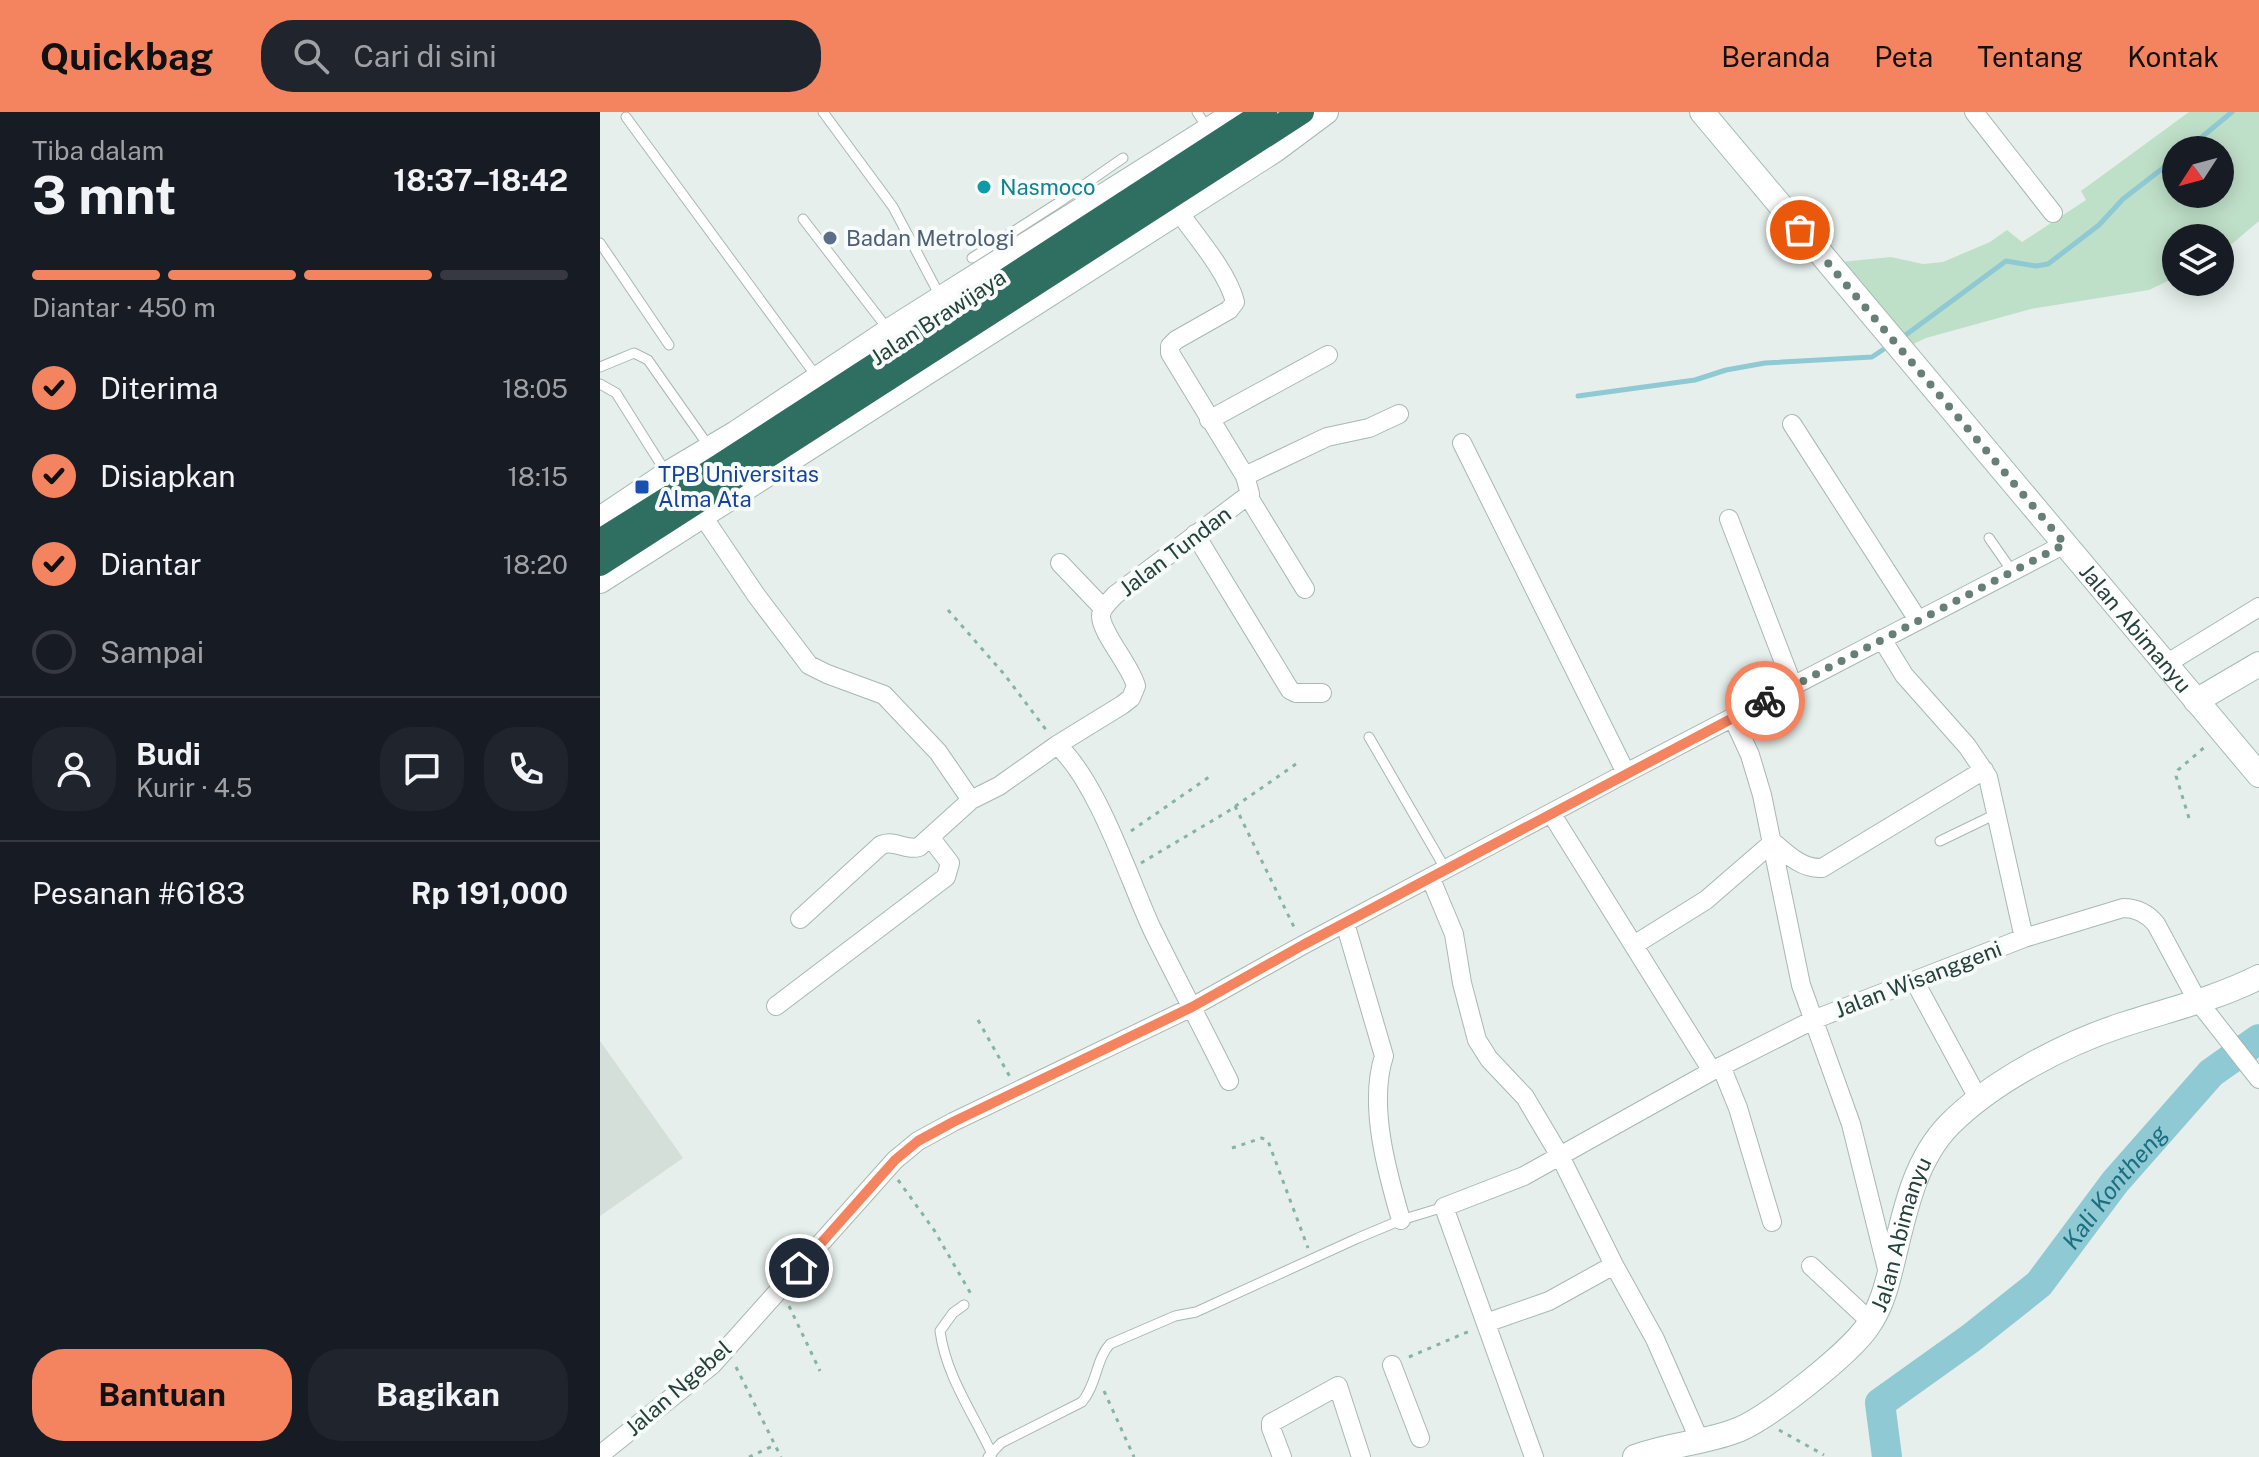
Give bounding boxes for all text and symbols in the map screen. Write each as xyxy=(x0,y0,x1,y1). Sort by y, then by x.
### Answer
search box xyxy=(261,20,821,92)
text: Quickbag xyxy=(40,34,213,79)
icon: search xyxy=(289,34,333,78)
text: Cari di sini xyxy=(353,38,497,74)
text: Beranda xyxy=(1721,40,1830,73)
text: Peta xyxy=(1874,40,1933,73)
text: Tentang xyxy=(1977,40,2083,73)
text: Kontak xyxy=(2127,40,2219,73)
text: Tiba dalam xyxy=(32,135,164,166)
north arrow xyxy=(2162,136,2234,208)
map controls xyxy=(2162,136,2234,296)
text: 18:37–18:42 xyxy=(393,162,568,198)
text: 3 mnt xyxy=(32,165,176,226)
place label: Nasmoco xyxy=(1000,174,1096,200)
marker: Nasmoco xyxy=(975,178,993,196)
pin xyxy=(1766,196,1834,264)
icon: bag xyxy=(1778,208,1822,252)
button: layers xyxy=(2162,224,2234,296)
place label: Badan Metrologi xyxy=(846,225,1015,251)
marker: Badan Metrologi xyxy=(821,229,839,247)
street label: Jalan Brawijaya xyxy=(865,264,1011,370)
text: Diantar · 450 m xyxy=(32,292,216,323)
icon: check xyxy=(32,366,76,410)
text: Diterima xyxy=(100,370,218,406)
text: 18:05 xyxy=(502,373,568,404)
icon: check xyxy=(32,454,76,498)
text: Disiapkan xyxy=(100,458,236,494)
text: 18:15 xyxy=(507,461,568,492)
place label: TPB Universitas Alma Ata xyxy=(658,461,819,512)
marker: TPB Universitas Alma Ata xyxy=(633,478,651,496)
street label: Jalan Tundan xyxy=(1114,501,1236,601)
icon: check xyxy=(32,542,76,586)
text: Diantar xyxy=(100,546,201,582)
text: 18:20 xyxy=(503,549,568,580)
street label: Jalan Abimanyu xyxy=(2074,558,2197,698)
text: Sampai xyxy=(100,634,204,670)
courier xyxy=(1725,661,1805,741)
icon: bike xyxy=(1743,679,1787,723)
button: person xyxy=(32,727,116,811)
button: chat xyxy=(380,727,464,811)
button: phone xyxy=(484,727,568,811)
text: Budi xyxy=(136,736,201,772)
text: Kurir · 4.5 xyxy=(136,772,252,803)
text: Pesanan #6183 xyxy=(32,875,245,911)
text: Rp 191,000 xyxy=(411,875,568,911)
street label: Jalan Wisanggeni xyxy=(1831,935,2005,1023)
water label: Kali Kontheng xyxy=(2056,1119,2173,1255)
street label: Jalan Abimanyu xyxy=(1865,1153,1937,1316)
pin xyxy=(765,1234,833,1302)
icon: home xyxy=(777,1246,821,1290)
street label: Jalan Ngebel xyxy=(620,1335,736,1441)
button: Bantuan xyxy=(32,1349,292,1441)
button: Bagikan xyxy=(308,1349,568,1441)

